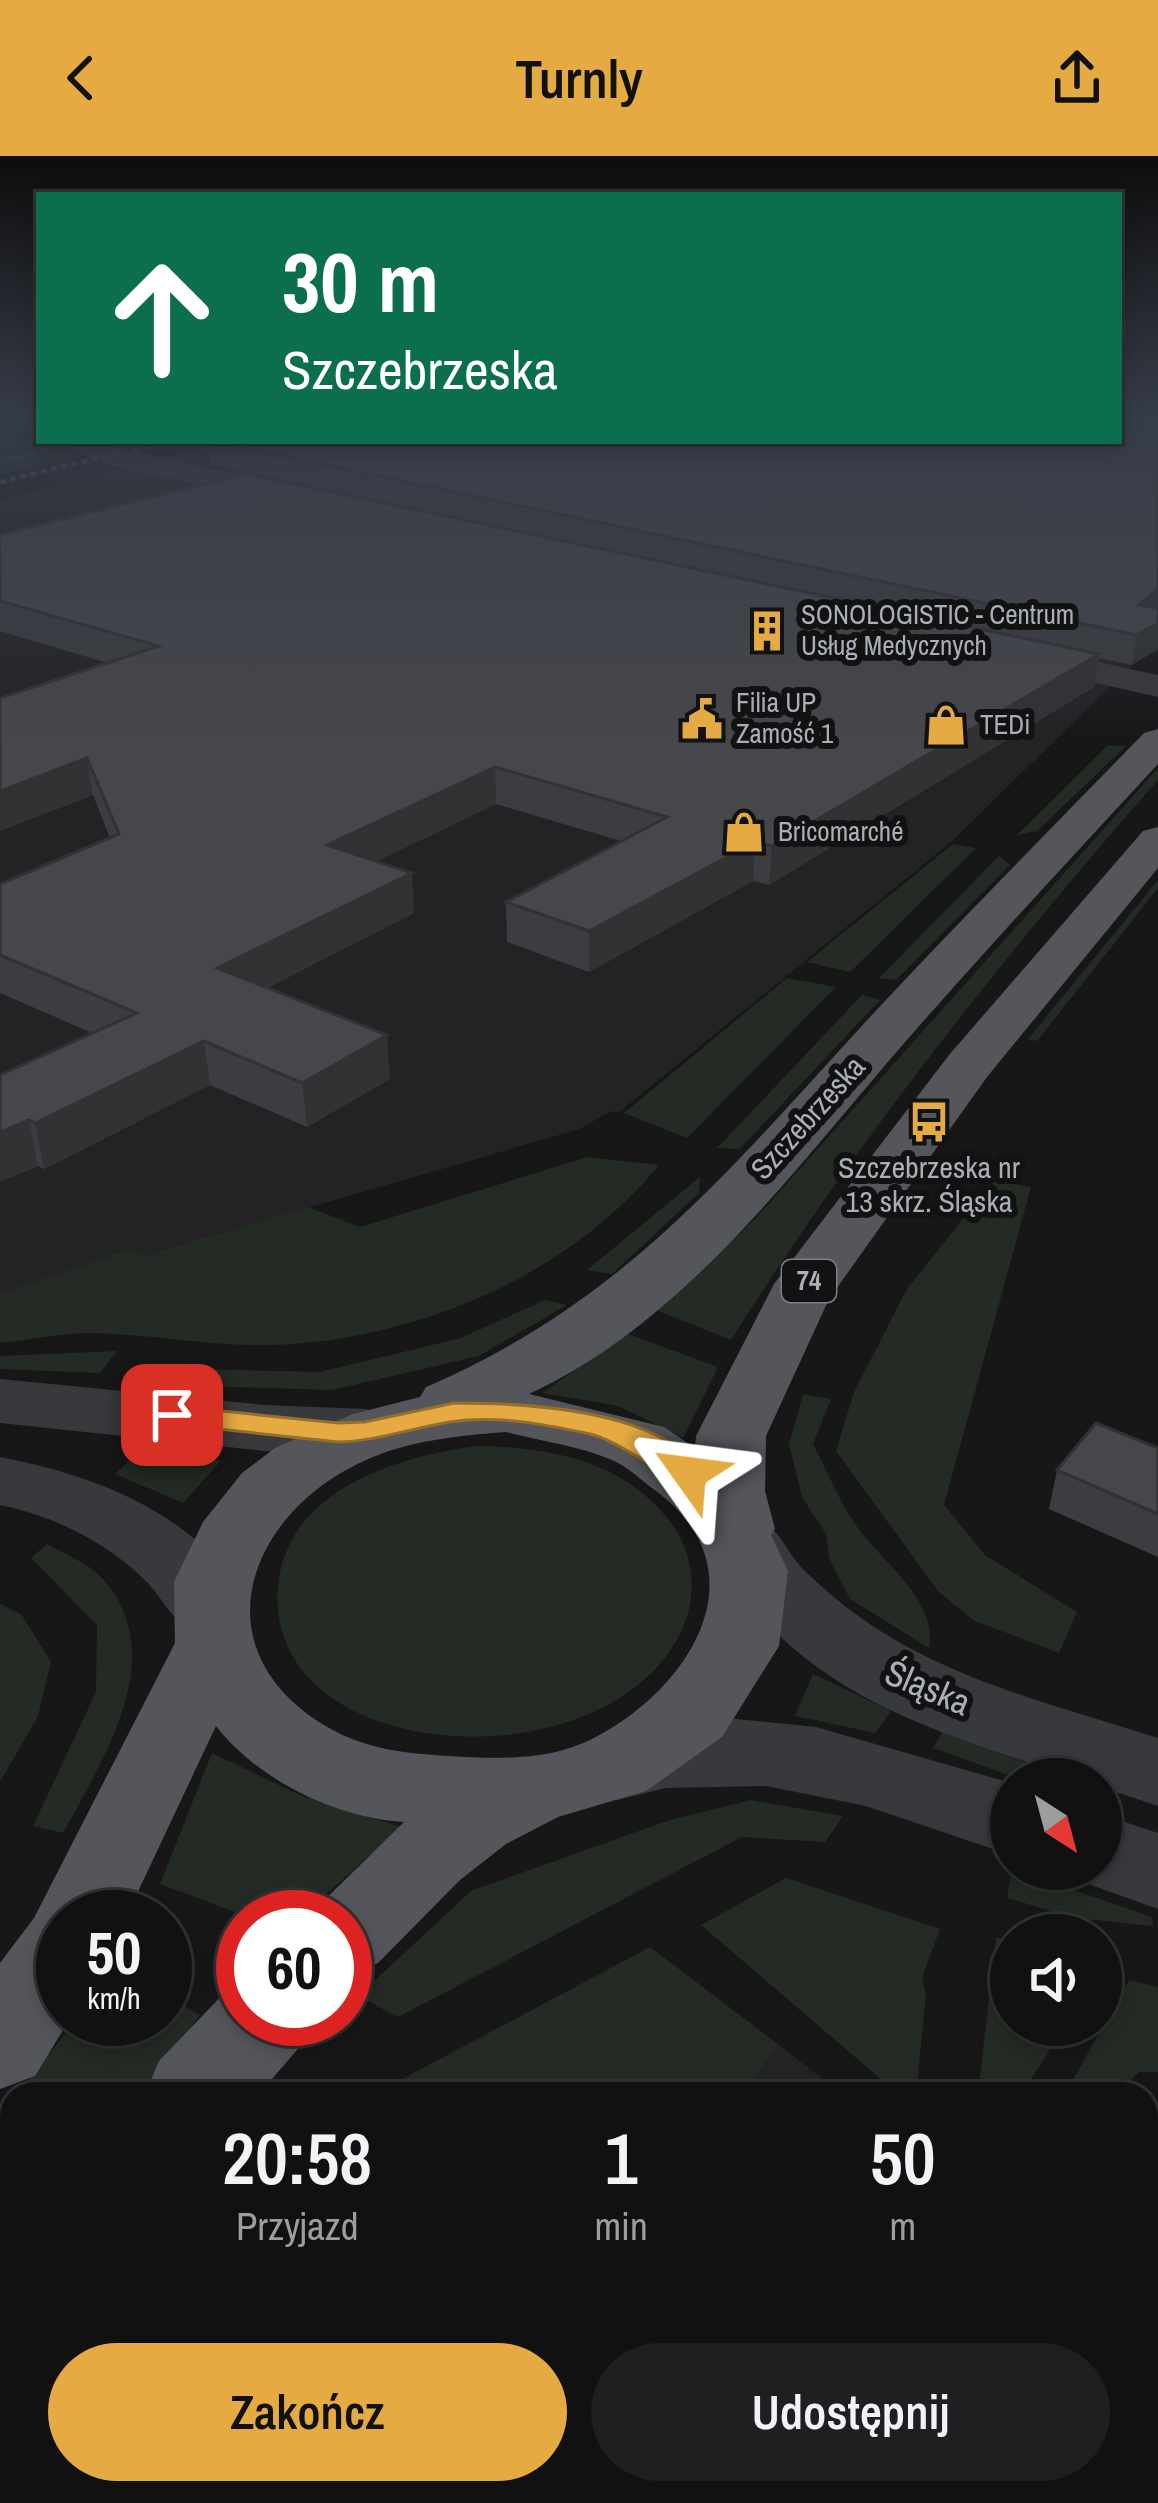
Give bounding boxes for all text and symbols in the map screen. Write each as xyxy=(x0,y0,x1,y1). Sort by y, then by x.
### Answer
text: Turnly xyxy=(515,42,643,115)
icon: back xyxy=(48,45,114,111)
icon: share xyxy=(1044,45,1110,111)
text: 30 m xyxy=(282,225,439,338)
icon: ahead xyxy=(84,240,240,396)
text: Szczebrzeska xyxy=(282,333,558,406)
place label: SONOLOGISTIC - Centrum Usług Medycznych xyxy=(801,596,1074,663)
building icon: SONOLOGISTIC - Centrum Usług Medycznych xyxy=(744,608,790,654)
place label: Filia UP Zamość 1 xyxy=(736,684,834,751)
public building icon: Filia UP Zamość 1 xyxy=(679,696,725,742)
shop icon: TEDi xyxy=(923,702,969,748)
place label: TEDi xyxy=(980,706,1030,742)
shop icon: Bricomarché xyxy=(721,809,767,855)
place label: Bricomarché xyxy=(778,813,904,849)
street label: Szczebrzeska xyxy=(741,1047,874,1188)
bus stop icon: Szczebrzeska nr 13 skrz. Śląska xyxy=(906,1099,952,1145)
place label: Szczebrzeska nr 13 skrz. Śląska xyxy=(838,1147,1021,1221)
road number: 74 xyxy=(782,1260,836,1302)
pin xyxy=(121,1364,223,1466)
icon: arrive xyxy=(139,1382,205,1448)
position arrow xyxy=(626,1410,752,1536)
street label: Śląska xyxy=(878,1648,978,1726)
north arrow xyxy=(990,1758,1122,1890)
map controls xyxy=(990,1758,1122,2046)
speed limit sign: 60 xyxy=(216,1890,372,2046)
text: 50 xyxy=(87,1912,141,1993)
button: sound xyxy=(990,1914,1122,2046)
text: km/h xyxy=(87,1978,141,2018)
text: 20:58 xyxy=(222,2109,372,2206)
text: 1 xyxy=(605,2109,638,2206)
text: 50 xyxy=(870,2109,936,2206)
text: Przyjazd xyxy=(236,2200,359,2252)
text: min xyxy=(594,2200,648,2252)
text: m xyxy=(890,2200,916,2252)
button: Zakończ xyxy=(48,2343,567,2481)
button: Udostępnij xyxy=(591,2343,1110,2481)

